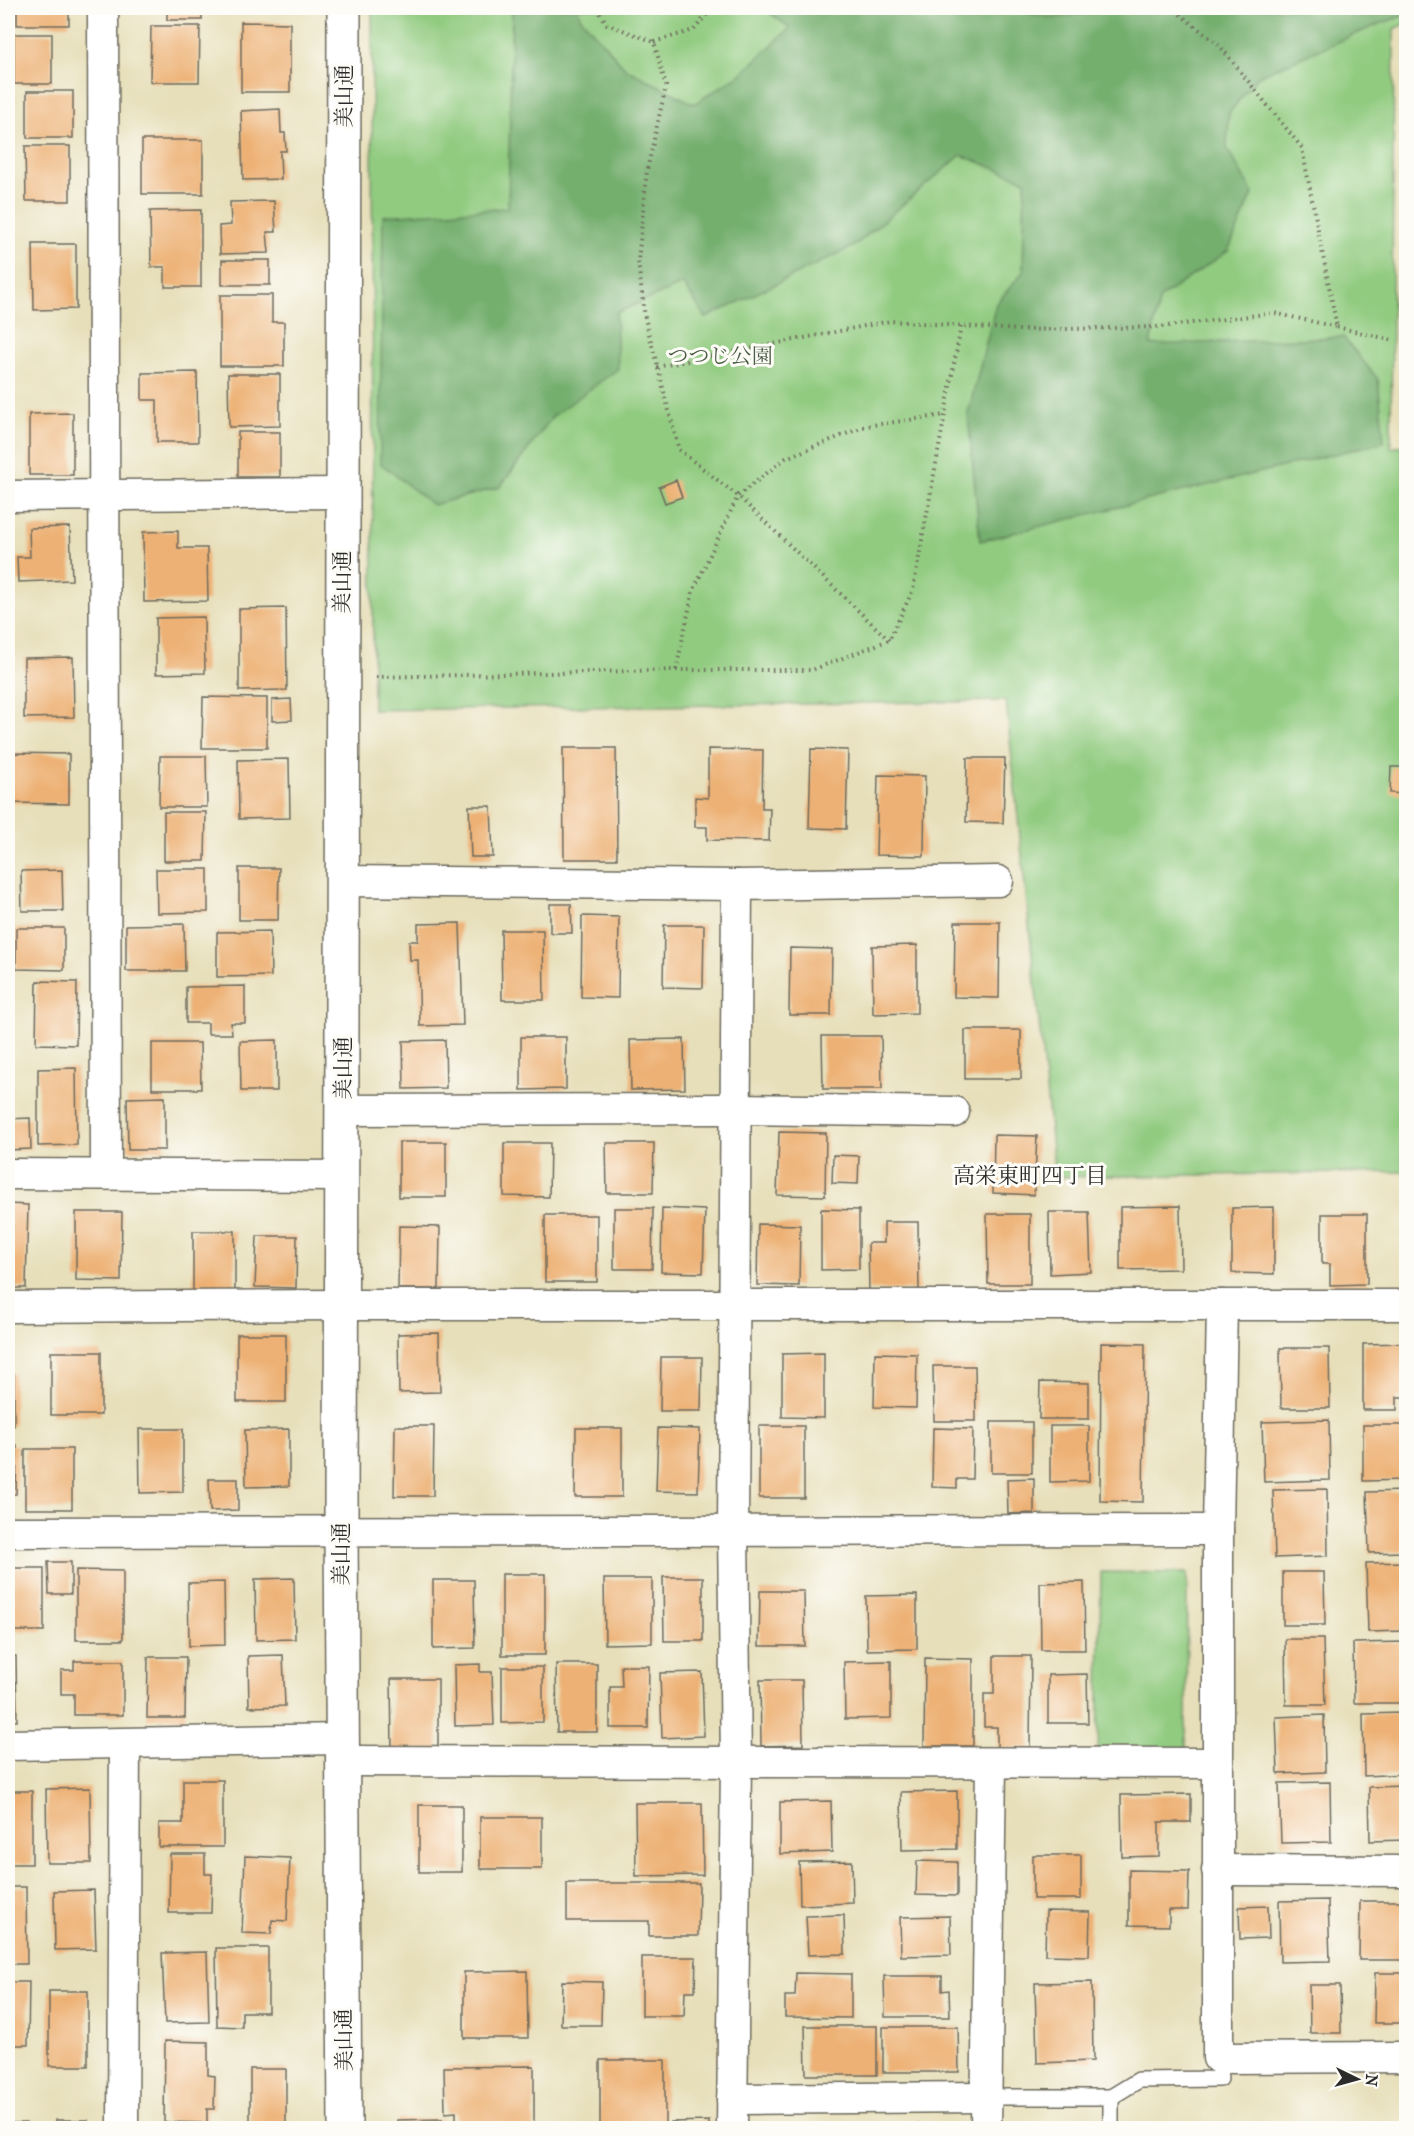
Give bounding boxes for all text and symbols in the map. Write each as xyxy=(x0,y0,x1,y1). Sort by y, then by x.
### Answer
street label: 美山通 xyxy=(332,65,356,128)
park label: つつじ公園 xyxy=(668,344,773,368)
street label: 美山通 xyxy=(330,551,354,614)
street label: 美山通 xyxy=(331,1037,355,1100)
district label: 高栄東町四丁目 xyxy=(953,1163,1107,1189)
street label: 美山通 xyxy=(329,1523,353,1586)
street label: 美山通 xyxy=(331,2008,357,2072)
north arrow xyxy=(1327,2049,1387,2109)
text: N xyxy=(1361,2073,1381,2088)

